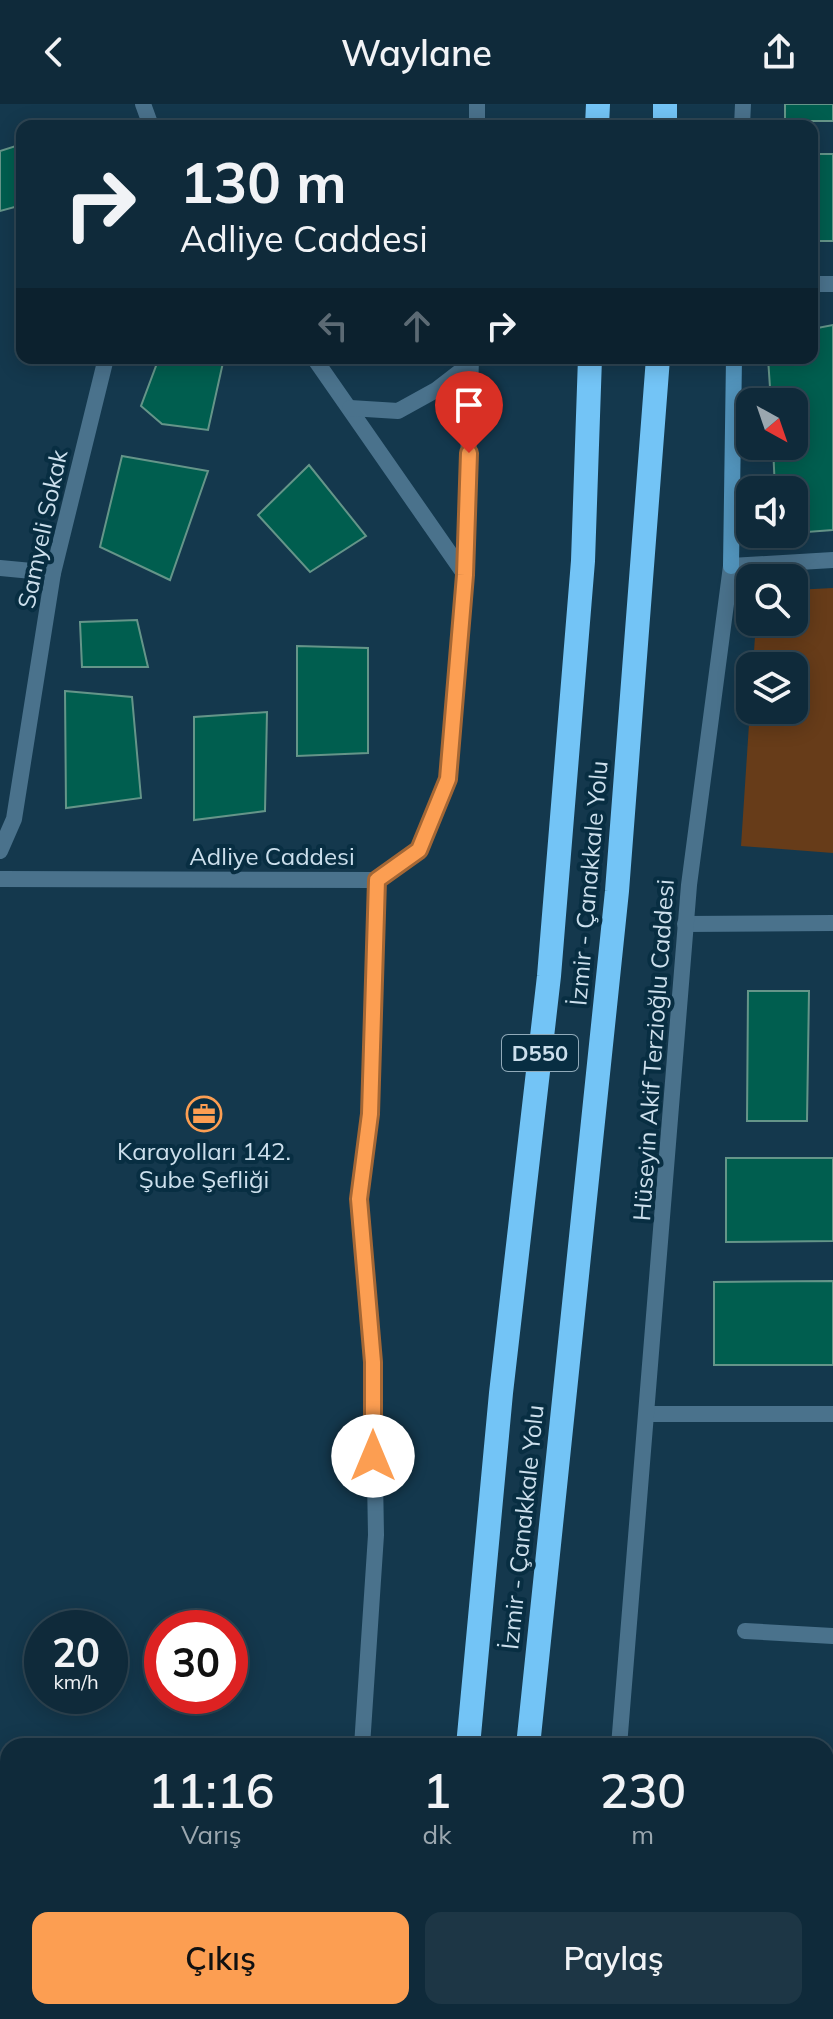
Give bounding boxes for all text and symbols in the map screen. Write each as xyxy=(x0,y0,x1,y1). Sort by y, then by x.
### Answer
icon: back xyxy=(32,30,76,74)
text: Waylane xyxy=(341,30,492,75)
icon: share xyxy=(757,30,801,74)
text: 130 m xyxy=(180,147,347,217)
icon: right xyxy=(48,152,152,256)
text: Adliye Caddesi xyxy=(180,216,428,261)
icon: left xyxy=(311,304,355,348)
icon: ahead xyxy=(395,304,439,348)
icon: right xyxy=(479,304,523,348)
pin xyxy=(435,371,503,453)
icon: arrive xyxy=(447,383,491,427)
north arrow xyxy=(736,388,808,460)
map controls xyxy=(736,388,808,724)
street label: Samyeli Sokak xyxy=(11,446,74,611)
button: sound xyxy=(736,476,808,548)
button: search xyxy=(736,564,808,636)
button: layers xyxy=(736,652,808,724)
street label: İzmir - Çanakkale Yolu xyxy=(562,759,614,1007)
street label: Adliye Caddesi xyxy=(189,841,355,871)
street label: Hüseyin Akif Terzioğlu Caddesi xyxy=(626,878,680,1222)
road number: D550 xyxy=(502,1035,578,1071)
office icon: Karayolları 142. Şube Şefliği xyxy=(185,1095,223,1133)
place label: Karayolları 142. Şube Şefliği xyxy=(117,1136,291,1194)
street label: İzmir - Çanakkale Yolu xyxy=(494,1403,550,1651)
position arrow xyxy=(331,1414,415,1498)
speed limit sign: 30 xyxy=(144,1610,248,1714)
text: 20 xyxy=(52,1627,100,1677)
text: km/h xyxy=(53,1669,99,1694)
text: 11:16 xyxy=(148,1760,275,1820)
text: 1 xyxy=(423,1760,451,1820)
text: 230 xyxy=(600,1760,686,1820)
text: Varış xyxy=(181,1818,242,1851)
text: dk xyxy=(423,1818,452,1851)
text: m xyxy=(631,1818,654,1851)
button: Çıkış xyxy=(32,1912,409,2004)
button: Paylaş xyxy=(425,1912,802,2004)

